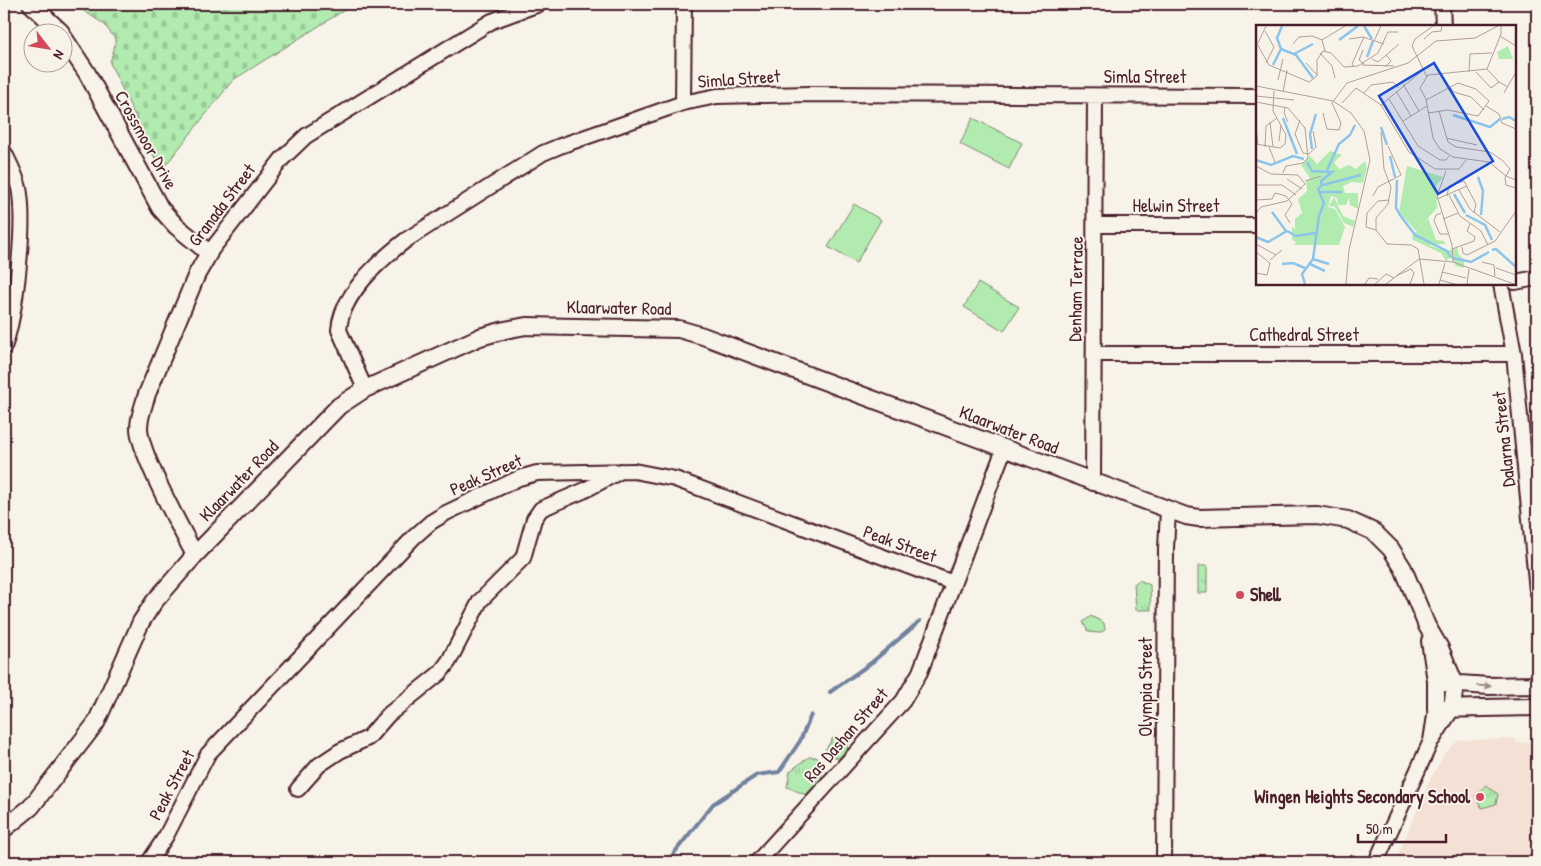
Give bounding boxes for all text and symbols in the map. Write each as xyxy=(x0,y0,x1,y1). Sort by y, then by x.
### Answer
north arrow xyxy=(22,22,72,72)
inset map xyxy=(1256,25,1516,285)
text: N xyxy=(49,47,70,64)
street label: Simla Street xyxy=(697,63,782,94)
street label: Simla Street xyxy=(1104,64,1187,89)
street label: Crossmoor Drive xyxy=(109,86,184,194)
street label: Granada Street xyxy=(182,157,262,251)
street label: Helwin Street xyxy=(1133,193,1220,218)
street label: Denham Terrace xyxy=(1062,236,1089,342)
street label: Klaarwater Road xyxy=(567,294,672,321)
street label: Cathedral Street xyxy=(1249,322,1360,347)
street label: Dalarna Street xyxy=(1486,389,1521,488)
street label: Klaarwater Road xyxy=(956,399,1062,460)
street label: Klaarwater Road xyxy=(193,434,284,527)
street label: Peak Street xyxy=(446,447,527,502)
street label: Peak Street xyxy=(860,519,941,569)
place label: Shell xyxy=(1250,582,1282,607)
marker: Shell xyxy=(1234,589,1246,601)
street label: Olympia Street xyxy=(1133,636,1158,737)
street label: Ras Dashan Street xyxy=(798,681,894,787)
one-way arrow xyxy=(1476,682,1492,690)
street label: Peak Street xyxy=(143,744,201,824)
place label: Wingen Heights Secondary School xyxy=(1254,784,1471,810)
marker: Wingen Heights Secondary School xyxy=(1474,791,1486,803)
scale bar xyxy=(1358,811,1446,843)
text: 50 m xyxy=(1366,818,1393,839)

